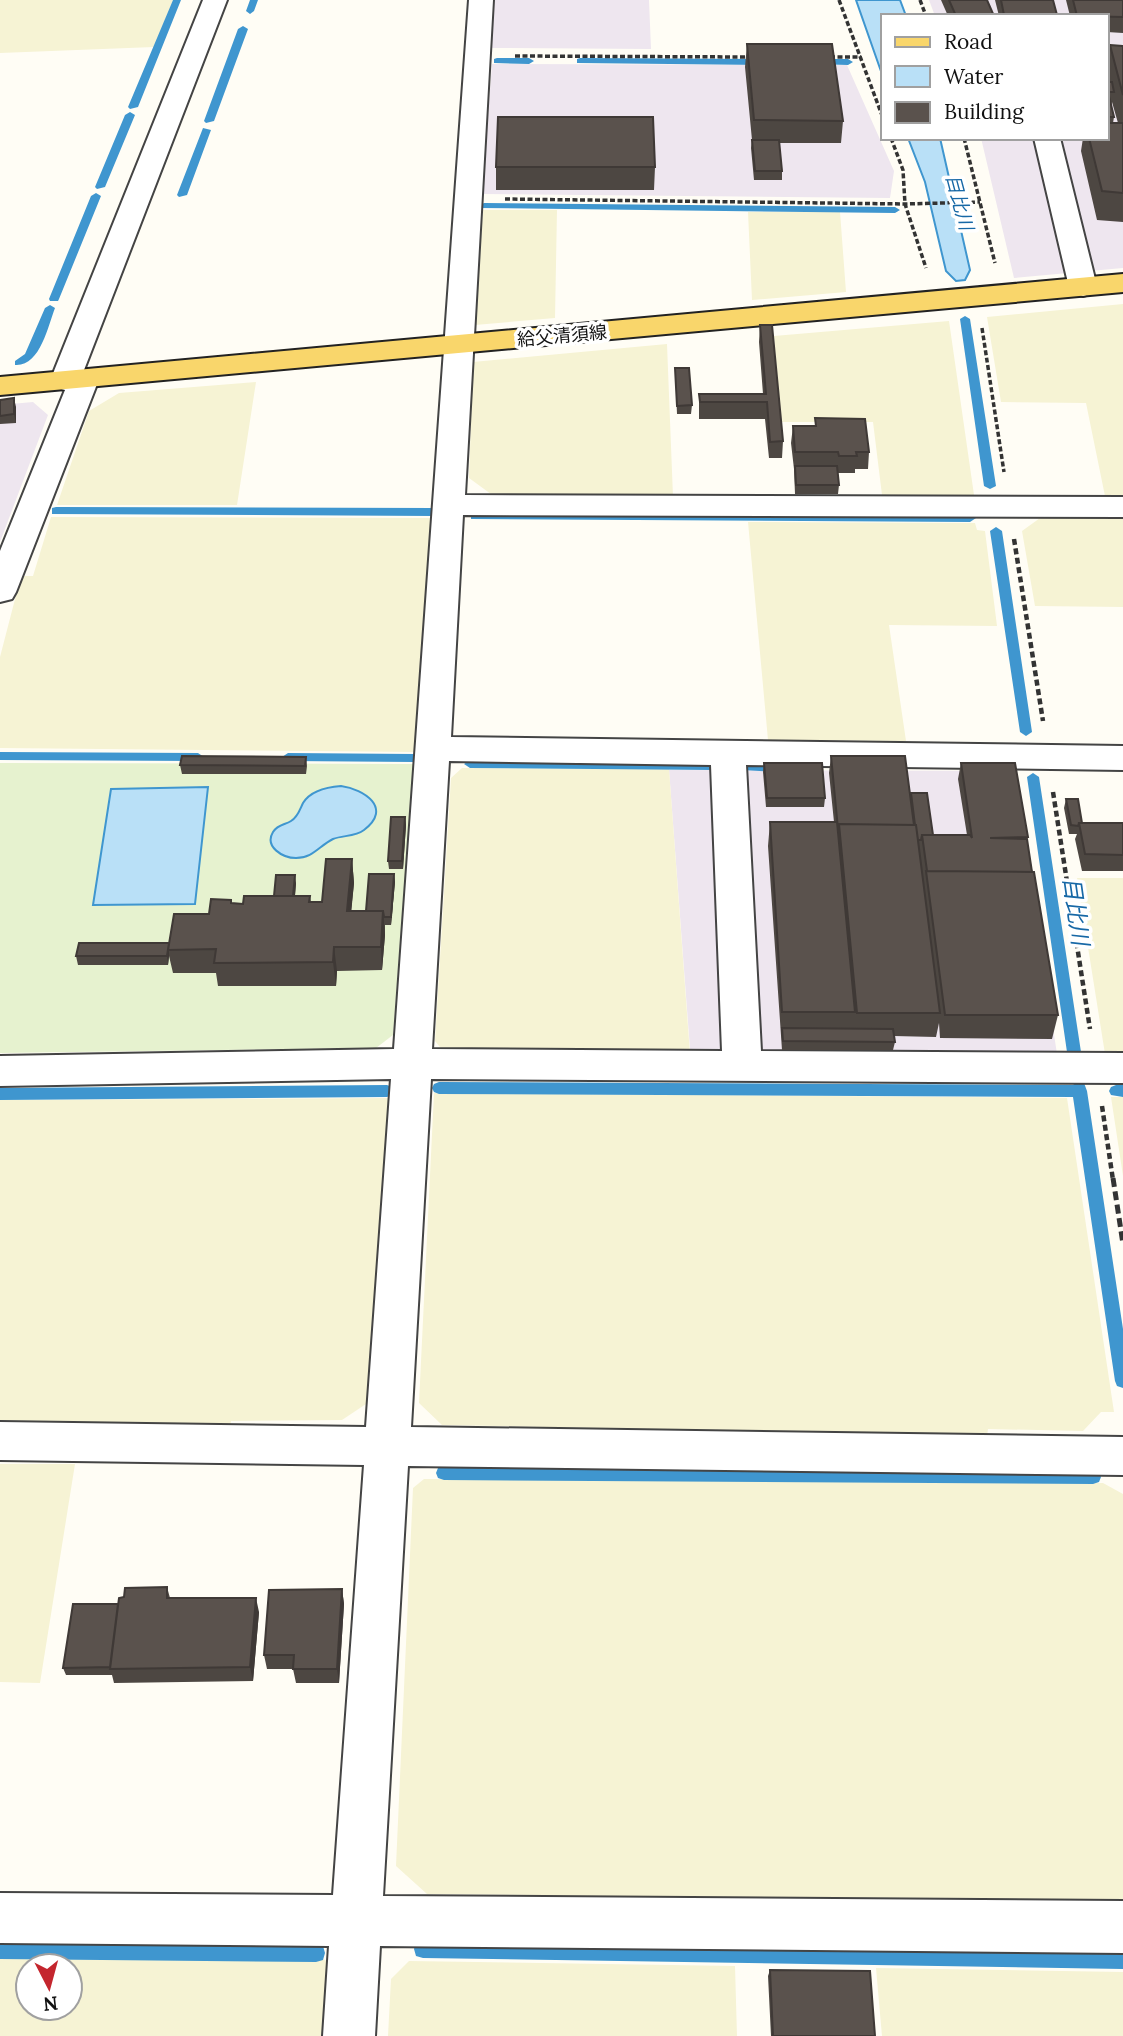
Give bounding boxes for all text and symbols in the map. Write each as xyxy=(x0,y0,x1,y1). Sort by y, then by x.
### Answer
legend xyxy=(881,14,1109,140)
text: Road xyxy=(944,28,993,55)
text: Water xyxy=(944,63,1003,90)
text: Building xyxy=(944,98,1024,125)
water label: 目比川 xyxy=(941,171,979,235)
street label: 給父清須線 xyxy=(516,320,608,351)
water label: 目比川 xyxy=(1057,875,1096,950)
north arrow xyxy=(14,1952,84,2022)
text: N xyxy=(42,1991,59,2017)

